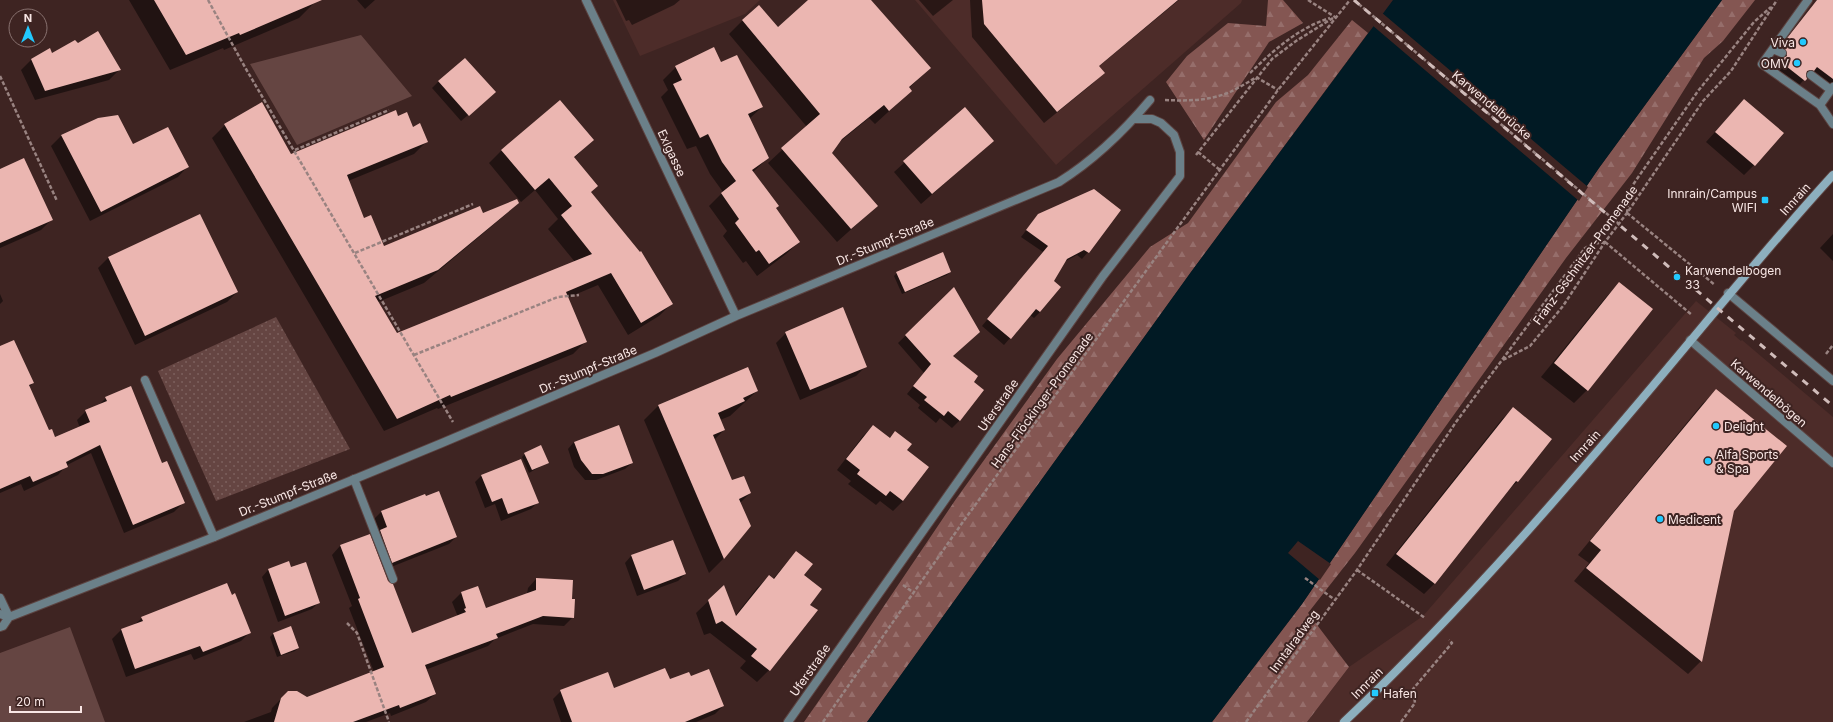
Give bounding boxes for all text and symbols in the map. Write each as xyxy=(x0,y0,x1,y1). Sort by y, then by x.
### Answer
north arrow xyxy=(8,8,48,48)
text: N xyxy=(24,11,32,25)
place label: Viva xyxy=(1770,35,1795,50)
marker: Viva xyxy=(1798,37,1808,47)
place label: OMV xyxy=(1761,56,1789,71)
marker: OMV xyxy=(1792,58,1802,68)
street label: Karwendelbrücke xyxy=(1449,67,1535,143)
street label: Exlgasse xyxy=(655,127,689,179)
street label: Innrain xyxy=(1776,180,1814,218)
street label: Franz-Gschnitzer-Promenade xyxy=(1529,183,1641,327)
place label: Innrain/Campus WIFI xyxy=(1667,186,1757,215)
marker: Innrain/Campus WIFI xyxy=(1760,195,1770,205)
street label: Dr.-Stumpf-Straße xyxy=(834,214,936,268)
place label: Karwendelbogen 33 xyxy=(1685,263,1781,292)
marker: Karwendelbogen 33 xyxy=(1672,272,1682,282)
street label: Hans-Flöckinger-Promenade xyxy=(988,329,1096,471)
street label: Dr.-Stumpf-Straße xyxy=(537,342,639,396)
street label: Karwendelbögen xyxy=(1728,356,1810,430)
street label: Uferstraße xyxy=(975,376,1021,434)
place label: Delight xyxy=(1724,419,1764,434)
marker: Delight xyxy=(1711,421,1721,431)
street label: Innrain xyxy=(1566,427,1604,465)
place label: Alfa Sports & Spa xyxy=(1716,447,1779,476)
marker: Alfa Sports & Spa xyxy=(1703,456,1713,466)
street label: Dr.-Stumpf-Straße xyxy=(237,466,339,520)
place label: Medicent xyxy=(1668,512,1721,527)
marker: Medicent xyxy=(1655,514,1665,524)
street label: Inntalradweg xyxy=(1266,607,1322,675)
street label: Uferstraße xyxy=(787,641,833,699)
street label: Innrain xyxy=(1348,664,1386,702)
place label: Hafen xyxy=(1383,686,1417,701)
scale bar xyxy=(10,688,81,714)
marker: Hafen xyxy=(1370,688,1380,698)
text: 20 m xyxy=(16,694,45,709)

